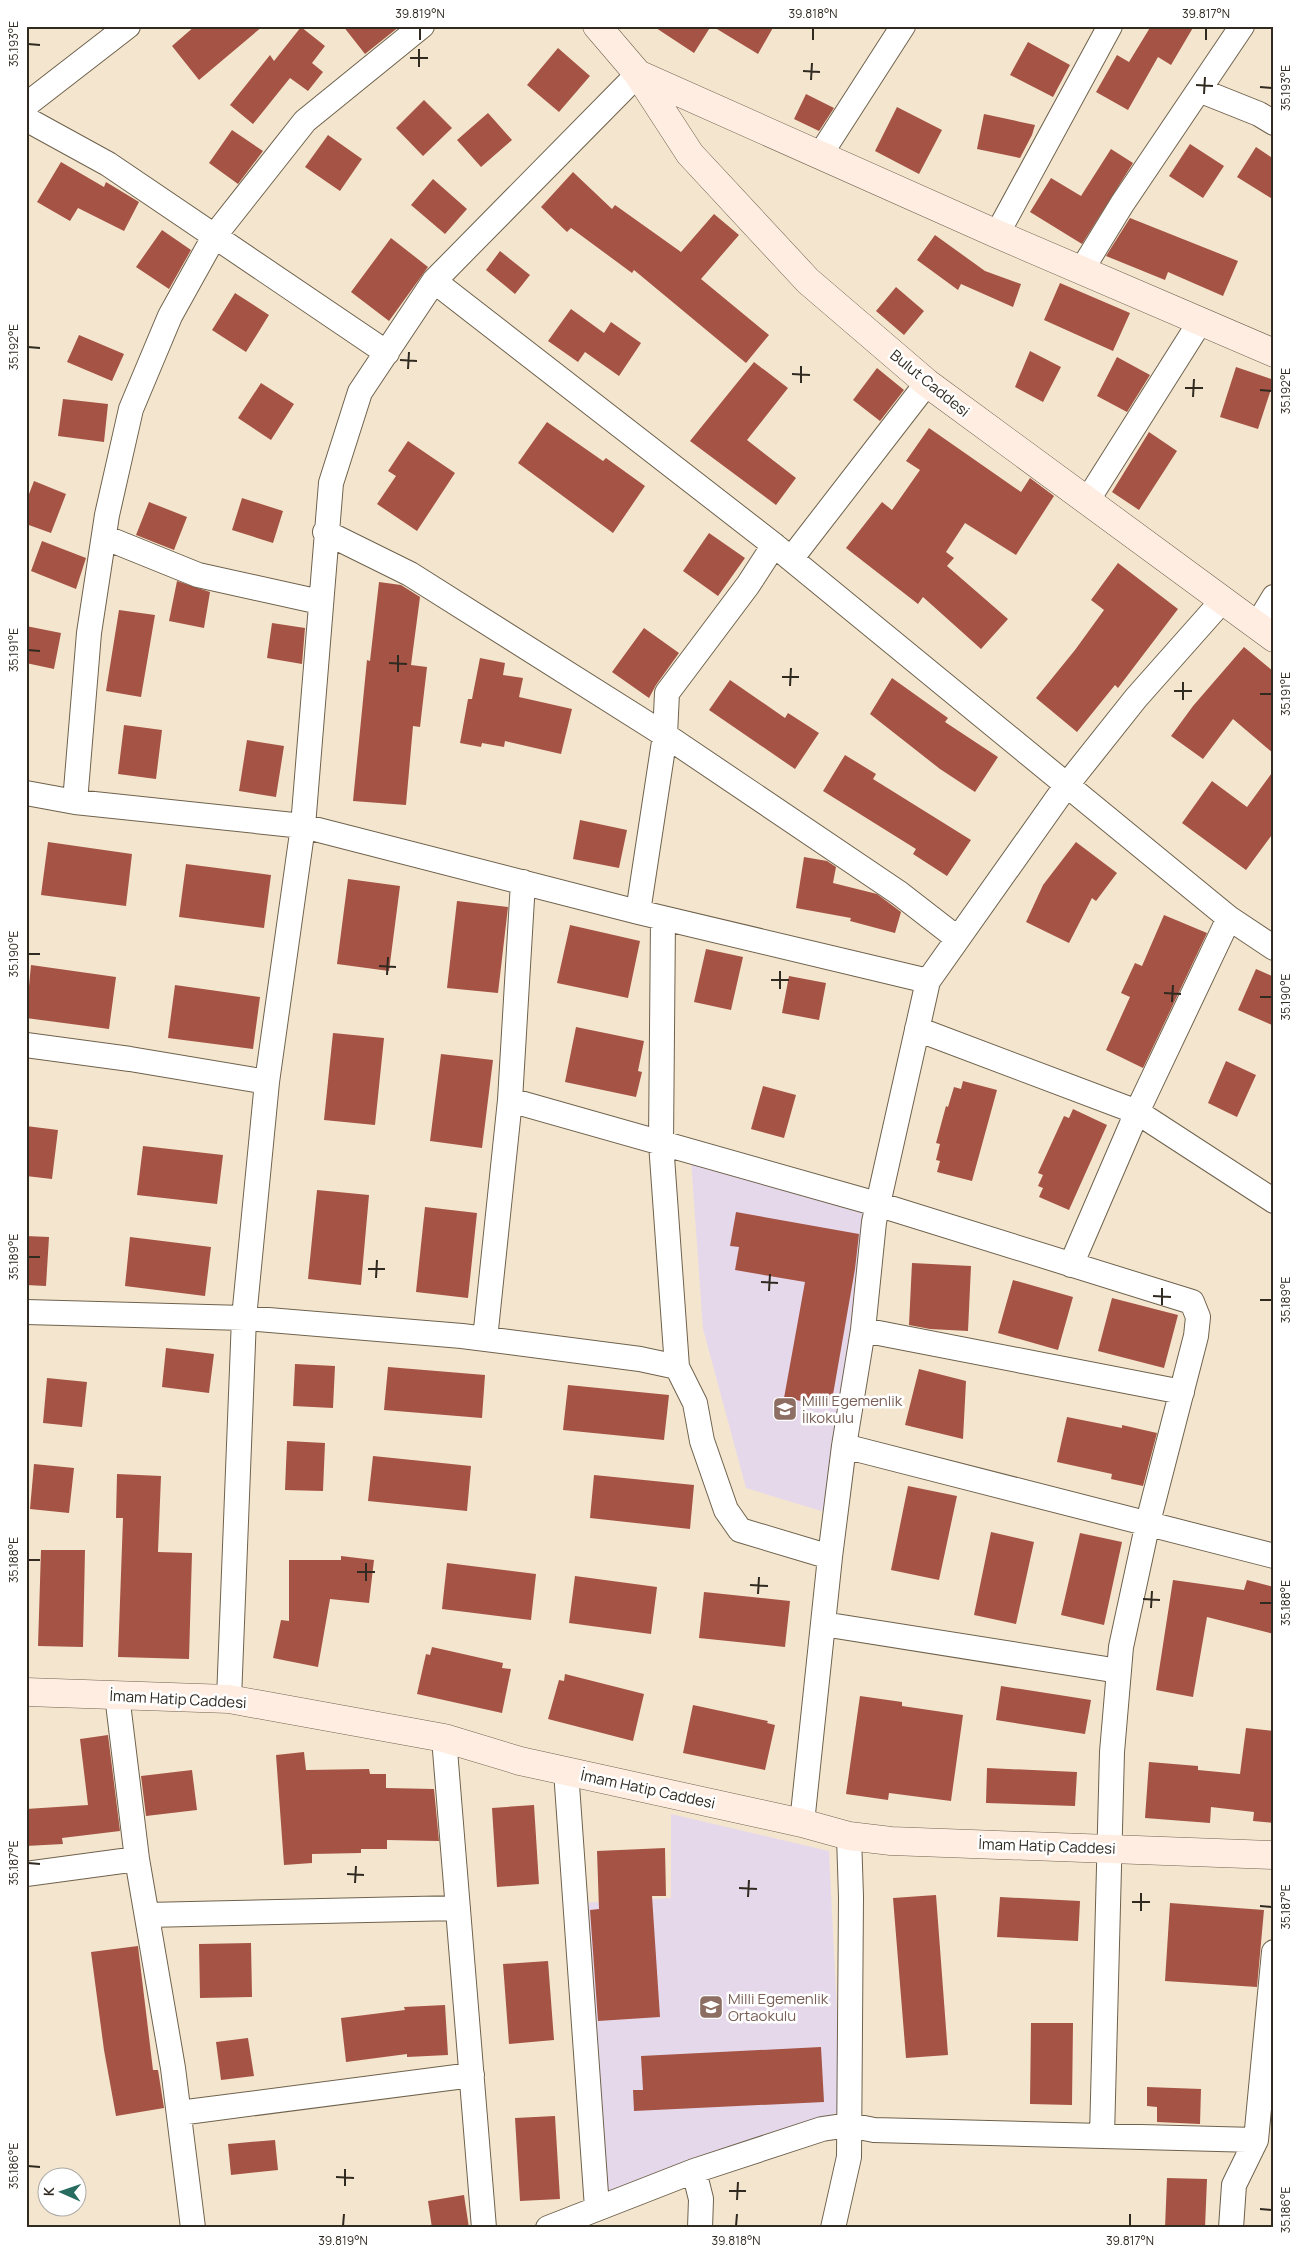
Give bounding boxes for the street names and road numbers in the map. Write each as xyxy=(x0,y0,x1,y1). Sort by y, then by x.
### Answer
street label: Bulut Caddesi xyxy=(886,344,974,422)
street label: İmam Hatip Caddesi xyxy=(109,1685,247,1713)
street label: İmam Hatip Caddesi xyxy=(579,1764,717,1814)
street label: İmam Hatip Caddesi xyxy=(978,1833,1116,1859)

